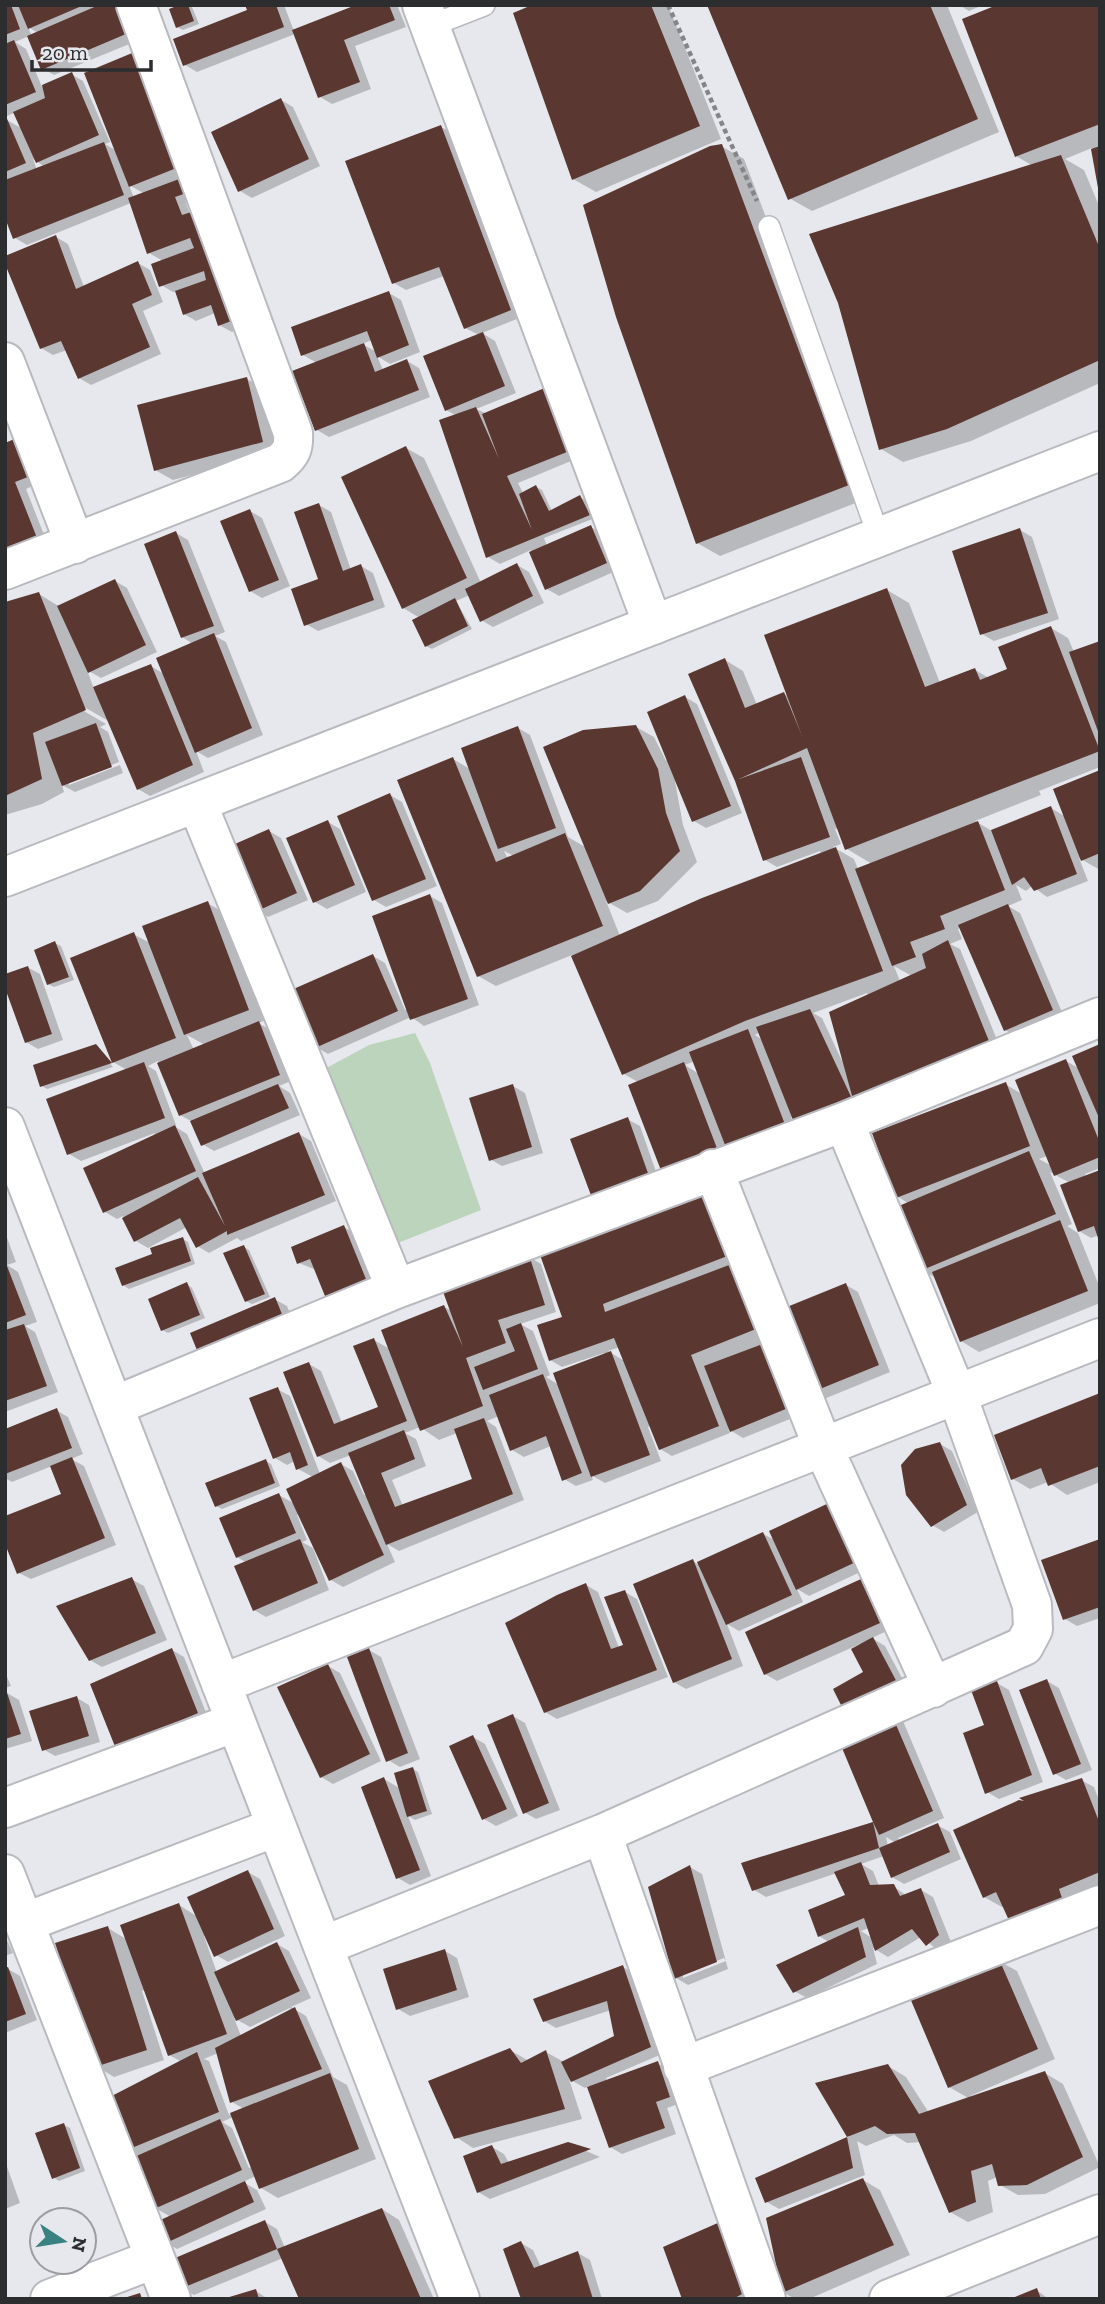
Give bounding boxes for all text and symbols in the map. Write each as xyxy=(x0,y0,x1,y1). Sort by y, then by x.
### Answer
scale bar xyxy=(32,28,150,72)
text: 20 m xyxy=(42,40,88,65)
north arrow xyxy=(28,2206,98,2276)
text: N xyxy=(66,2235,92,2254)

